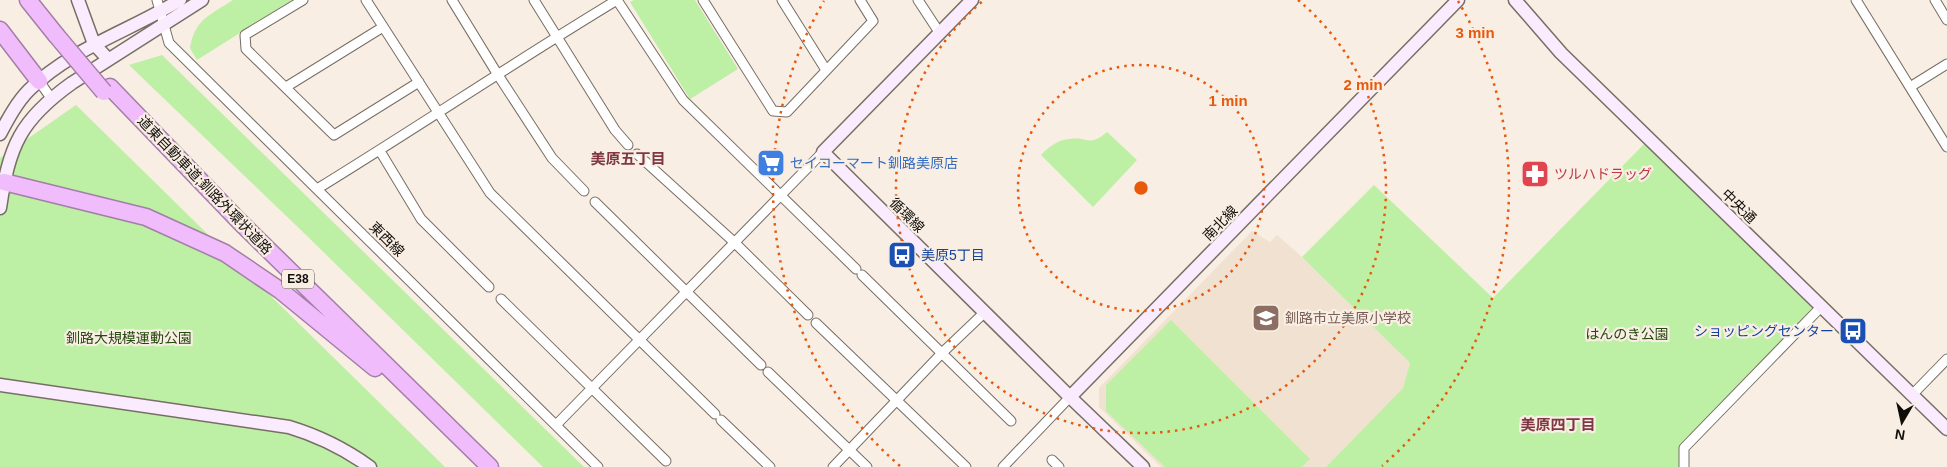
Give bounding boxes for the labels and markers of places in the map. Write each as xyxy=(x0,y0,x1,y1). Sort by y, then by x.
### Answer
supermarket icon: セイコーマート釧路美原店 xyxy=(756,148,786,178)
place label: セイコーマート釧路美原店 xyxy=(790,155,958,171)
pharmacy icon: ツルハドラッグ xyxy=(1520,159,1550,189)
place label: ツルハドラッグ xyxy=(1554,166,1652,182)
centre of rings xyxy=(1132,179,1150,197)
bus stop icon: 美原5丁目 xyxy=(887,240,917,270)
place label: 美原5丁目 xyxy=(921,247,985,263)
school or university icon: 釧路市立美原小学校 xyxy=(1251,303,1281,333)
place label: 釧路市立美原小学校 xyxy=(1285,310,1411,326)
bus stop icon: ショッピングセンター xyxy=(1838,316,1868,346)
place label: ショッピングセンター xyxy=(1694,323,1834,339)

